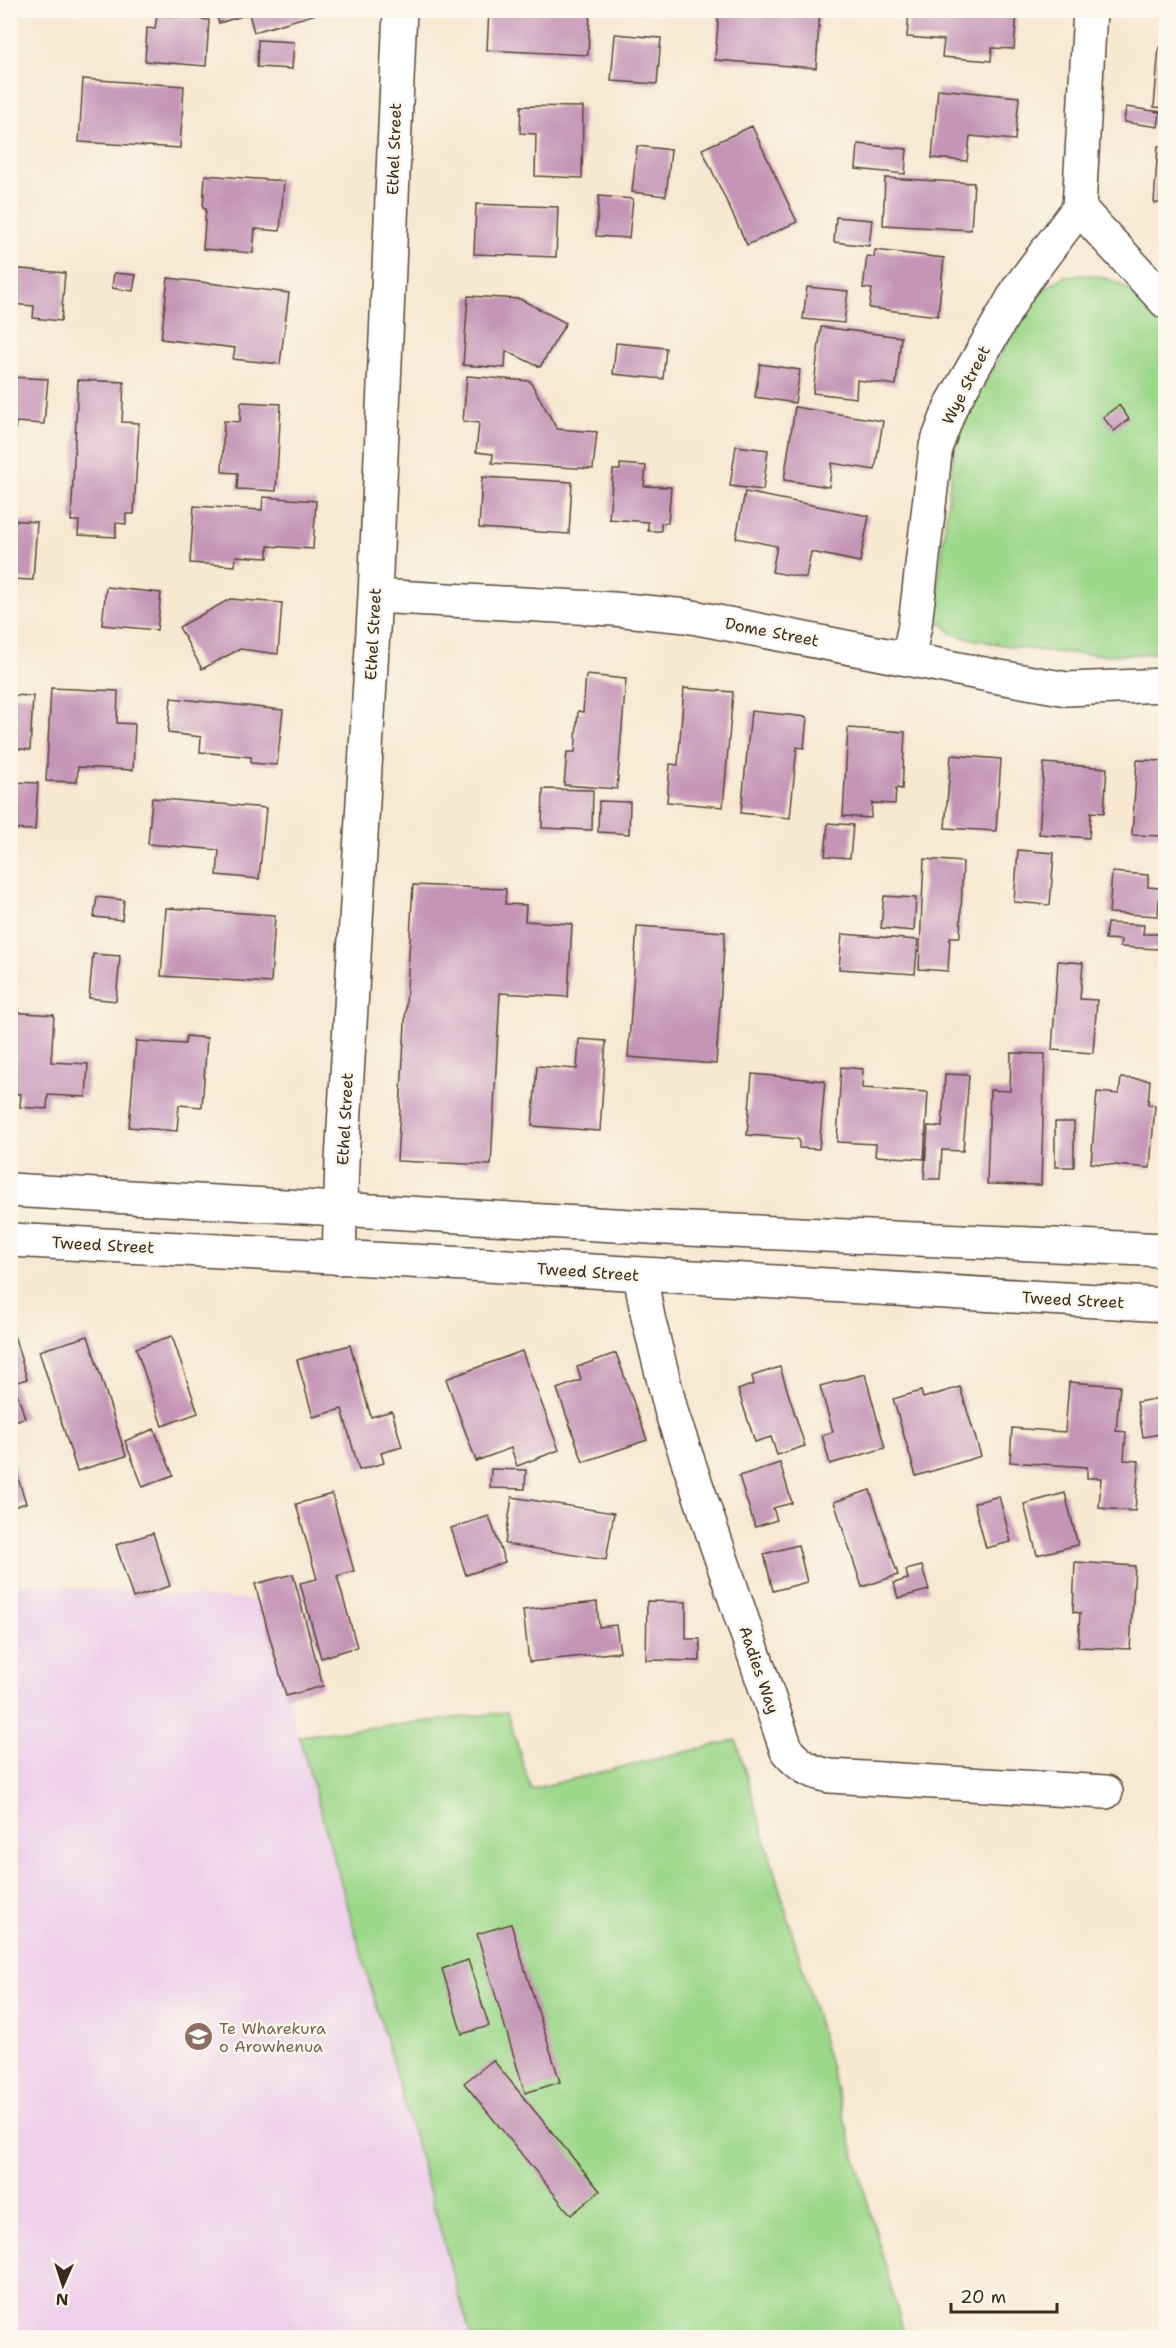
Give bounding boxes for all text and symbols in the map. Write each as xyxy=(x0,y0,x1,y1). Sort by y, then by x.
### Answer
street label: Ethel Street xyxy=(382,102,406,196)
street label: Wye Street xyxy=(937,342,995,428)
street label: Ethel Street xyxy=(360,587,386,681)
street label: Dome Street xyxy=(723,613,821,651)
street label: Ethel Street xyxy=(332,1072,358,1166)
street label: Tweed Street xyxy=(51,1232,155,1258)
street label: Tweed Street xyxy=(536,1258,640,1286)
street label: Tweed Street xyxy=(1021,1287,1125,1313)
street label: Aadies Way xyxy=(734,1623,784,1717)
place label: Te Wharekura o Arowhenua xyxy=(219,2018,326,2057)
school or university icon: Te Wharekura o Arowhenua xyxy=(182,2021,214,2053)
north arrow xyxy=(33,2255,93,2315)
scale bar xyxy=(951,2276,1058,2314)
text: 20 m xyxy=(960,2285,1006,2309)
text: N xyxy=(55,2289,69,2310)

